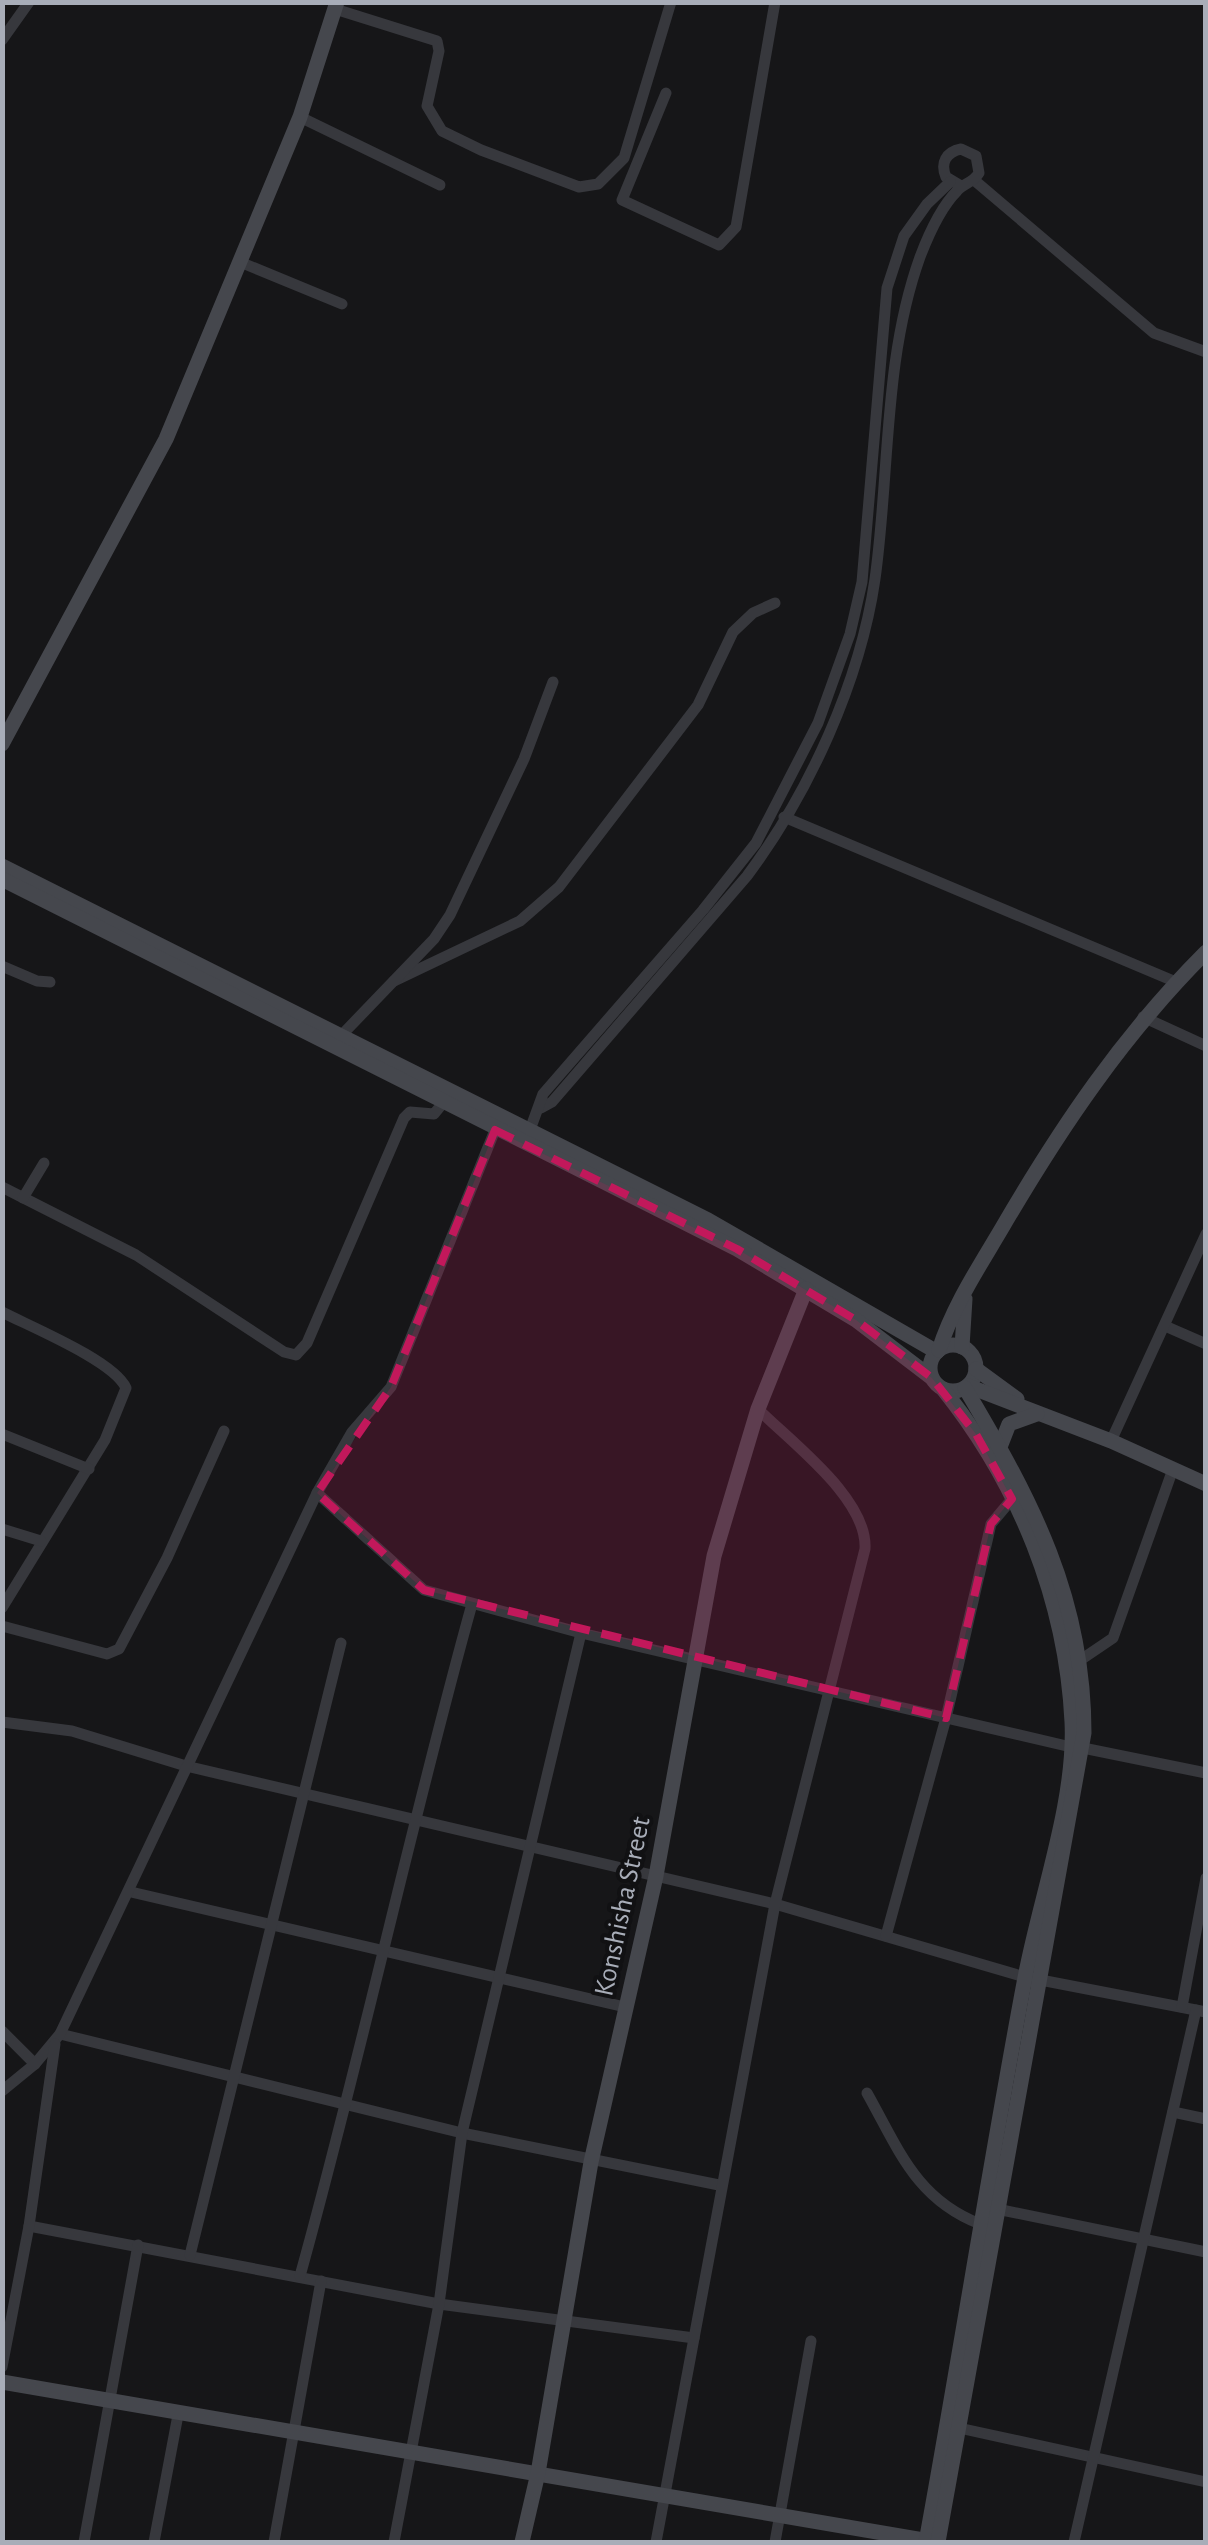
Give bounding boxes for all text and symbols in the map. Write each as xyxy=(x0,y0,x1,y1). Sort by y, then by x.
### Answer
street label: Konshisha Street xyxy=(590,1814,656,1999)

